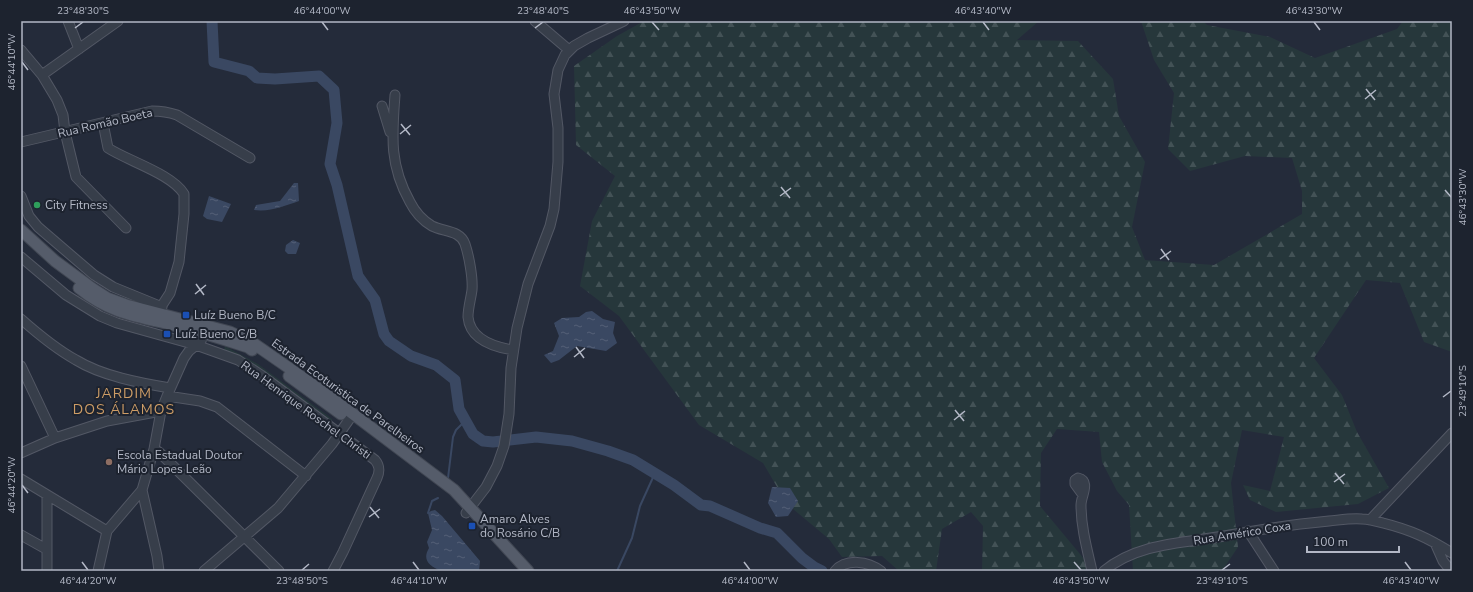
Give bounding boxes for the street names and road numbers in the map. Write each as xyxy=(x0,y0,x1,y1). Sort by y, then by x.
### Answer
street label: Rua Romão Boeta xyxy=(56,104,154,142)
street label: Estrada Ecoturistica de Parelheiros xyxy=(268,335,428,457)
street label: Rua Henrique Roschel Christi xyxy=(238,357,374,463)
street label: Rua Américo Coxa xyxy=(1192,517,1292,549)

